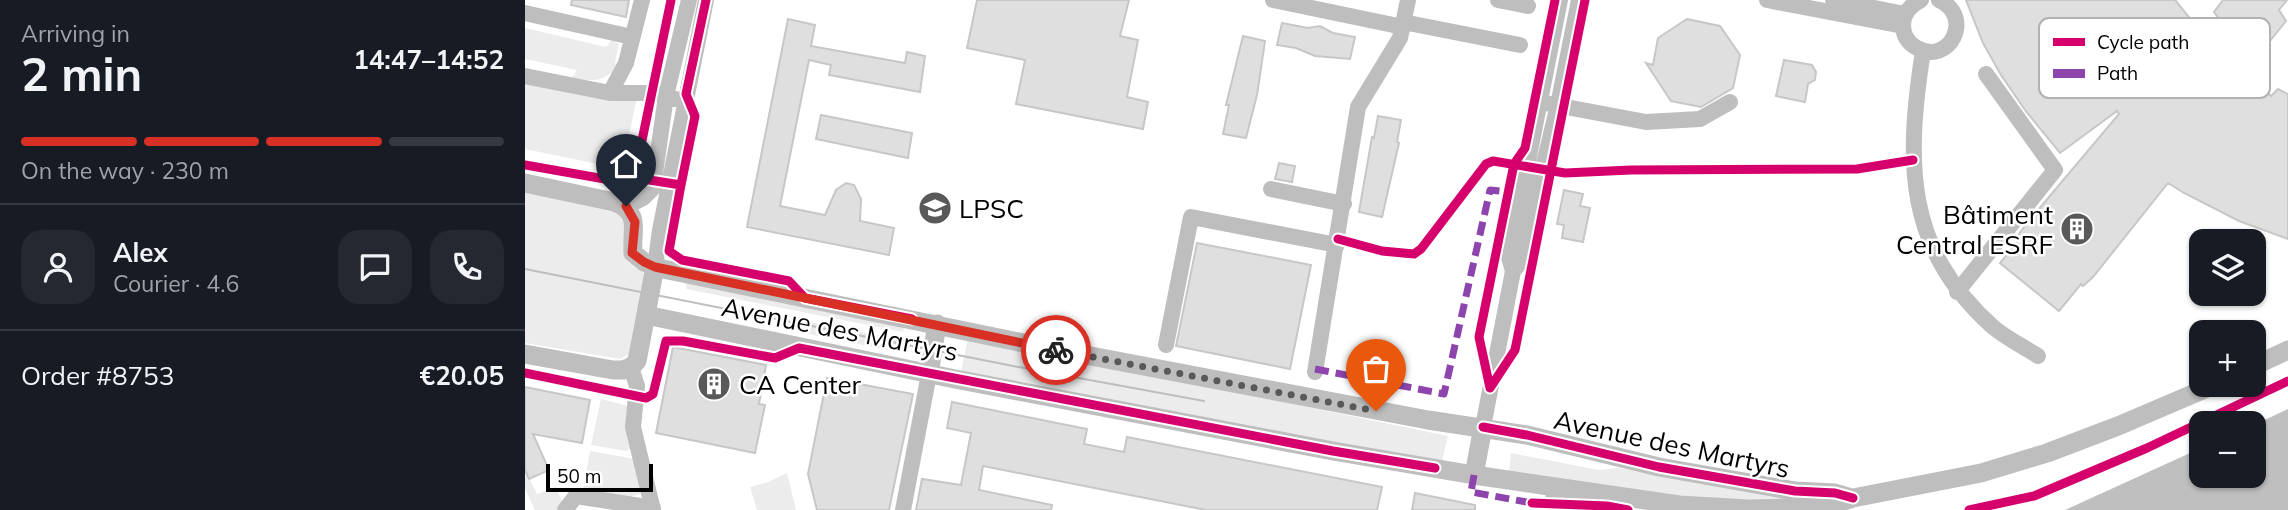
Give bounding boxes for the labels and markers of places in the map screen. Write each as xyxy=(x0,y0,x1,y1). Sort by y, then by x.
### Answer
pin xyxy=(596,134,656,206)
school or university icon: LPSC xyxy=(916,189,954,227)
place label: LPSC xyxy=(959,192,1024,225)
place label: Bâtiment Central ESRF xyxy=(1896,198,2053,261)
building icon: Bâtiment Central ESRF xyxy=(2058,210,2096,248)
pin xyxy=(1346,339,1406,411)
building icon: CA Center xyxy=(695,365,733,403)
place label: CA Center xyxy=(739,368,862,401)

